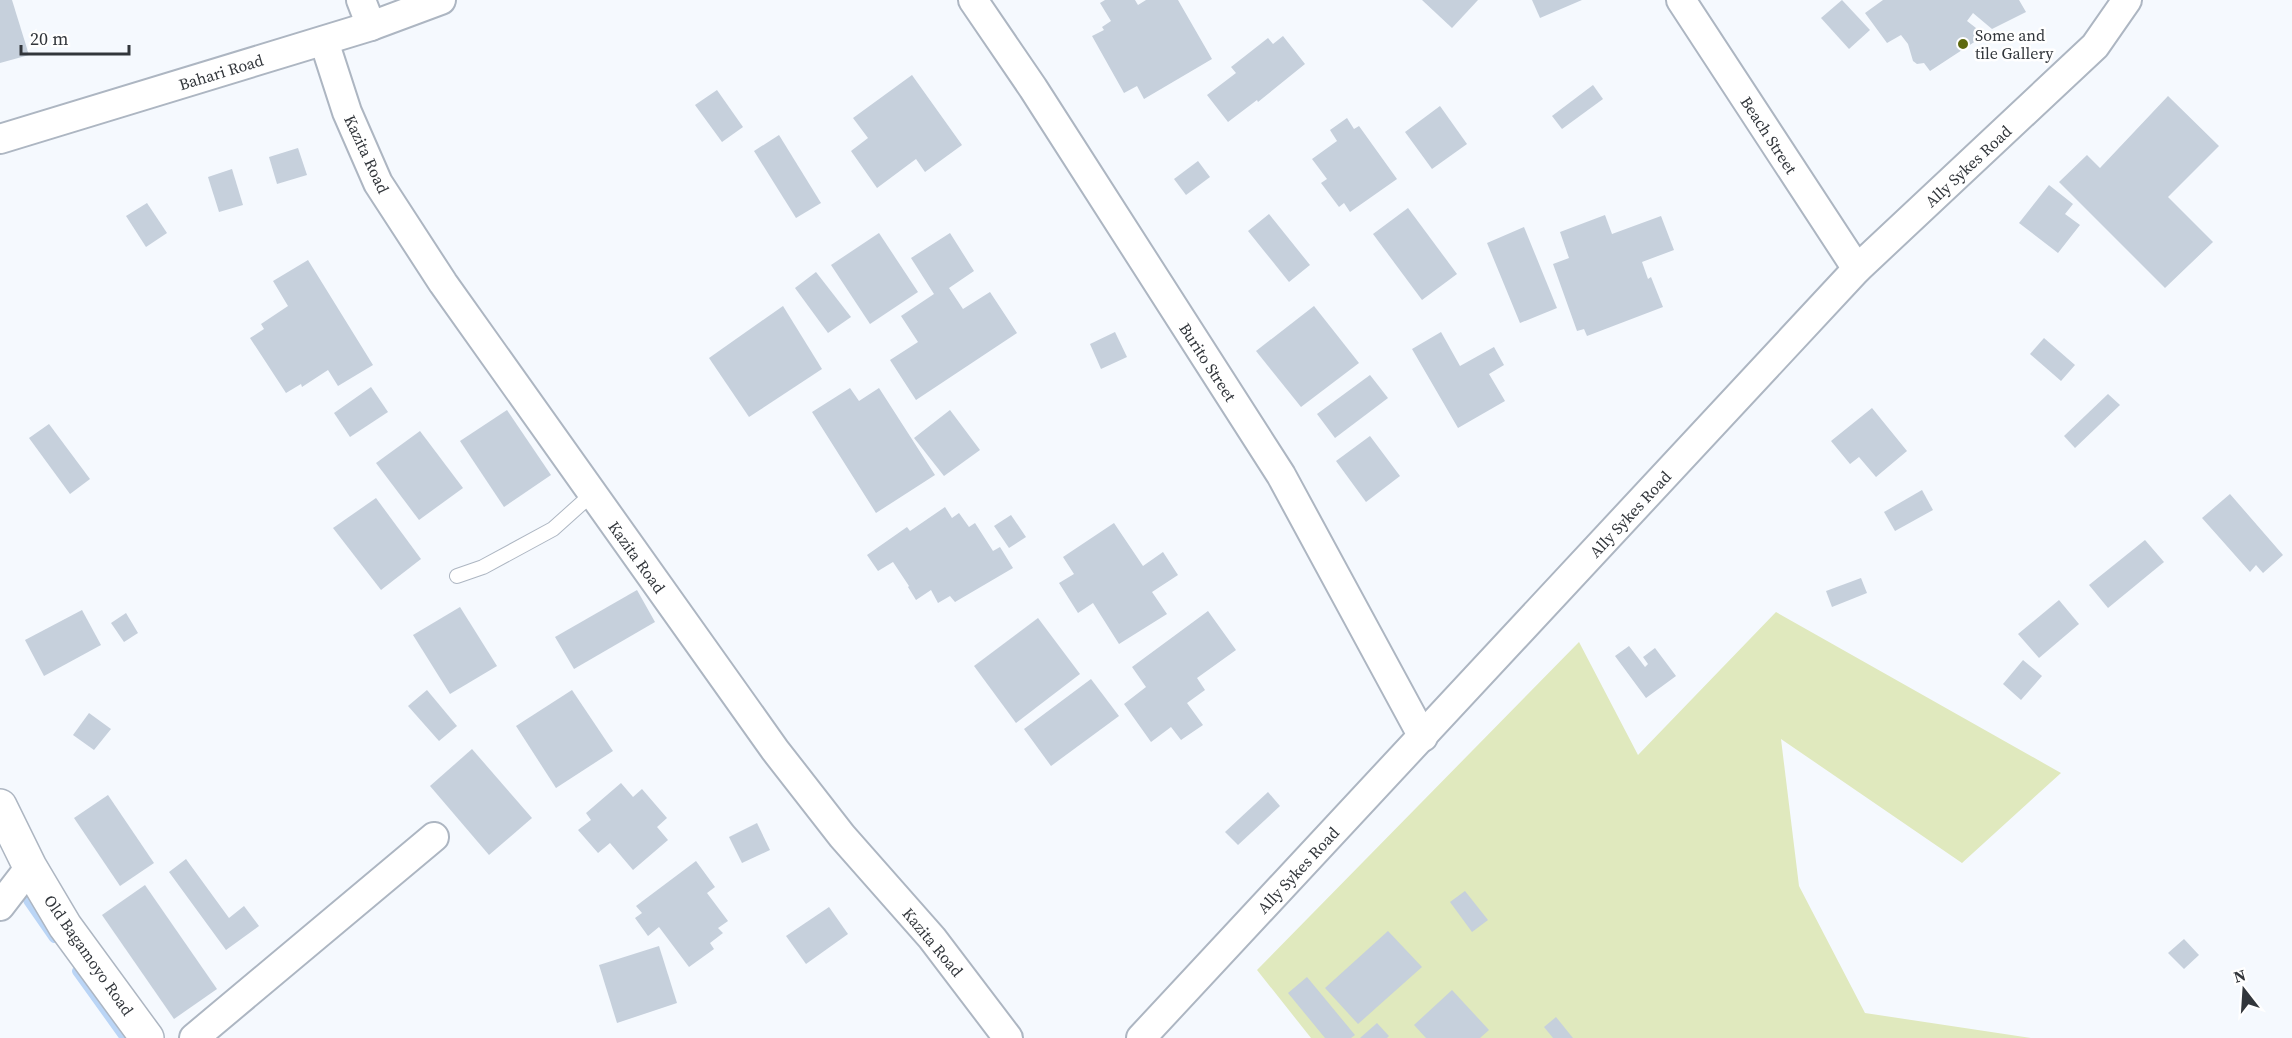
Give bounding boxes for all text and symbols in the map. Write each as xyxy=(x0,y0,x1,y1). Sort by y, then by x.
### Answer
scale bar xyxy=(21,18,129,56)
place label: Some and tile Gallery xyxy=(1975,24,2054,64)
text: 20 m xyxy=(30,26,68,51)
marker: Some and tile Gallery xyxy=(1956,37,1970,51)
street label: Bahari Road xyxy=(176,49,266,95)
street label: Beach Street xyxy=(1736,92,1803,179)
street label: Kazita Road xyxy=(339,111,395,197)
street label: Ally Sykes Road xyxy=(1920,120,2016,212)
street label: Burito Street xyxy=(1174,318,1242,406)
street label: Ally Sykes Road xyxy=(1584,466,1676,562)
street label: Kazita Road xyxy=(603,517,671,597)
street label: Ally Sykes Road xyxy=(1252,822,1344,918)
street label: Old Bagamoyo Road xyxy=(39,890,139,1020)
street label: Kazita Road xyxy=(898,903,968,981)
north arrow xyxy=(2214,960,2274,1020)
text: N xyxy=(2231,963,2249,988)

